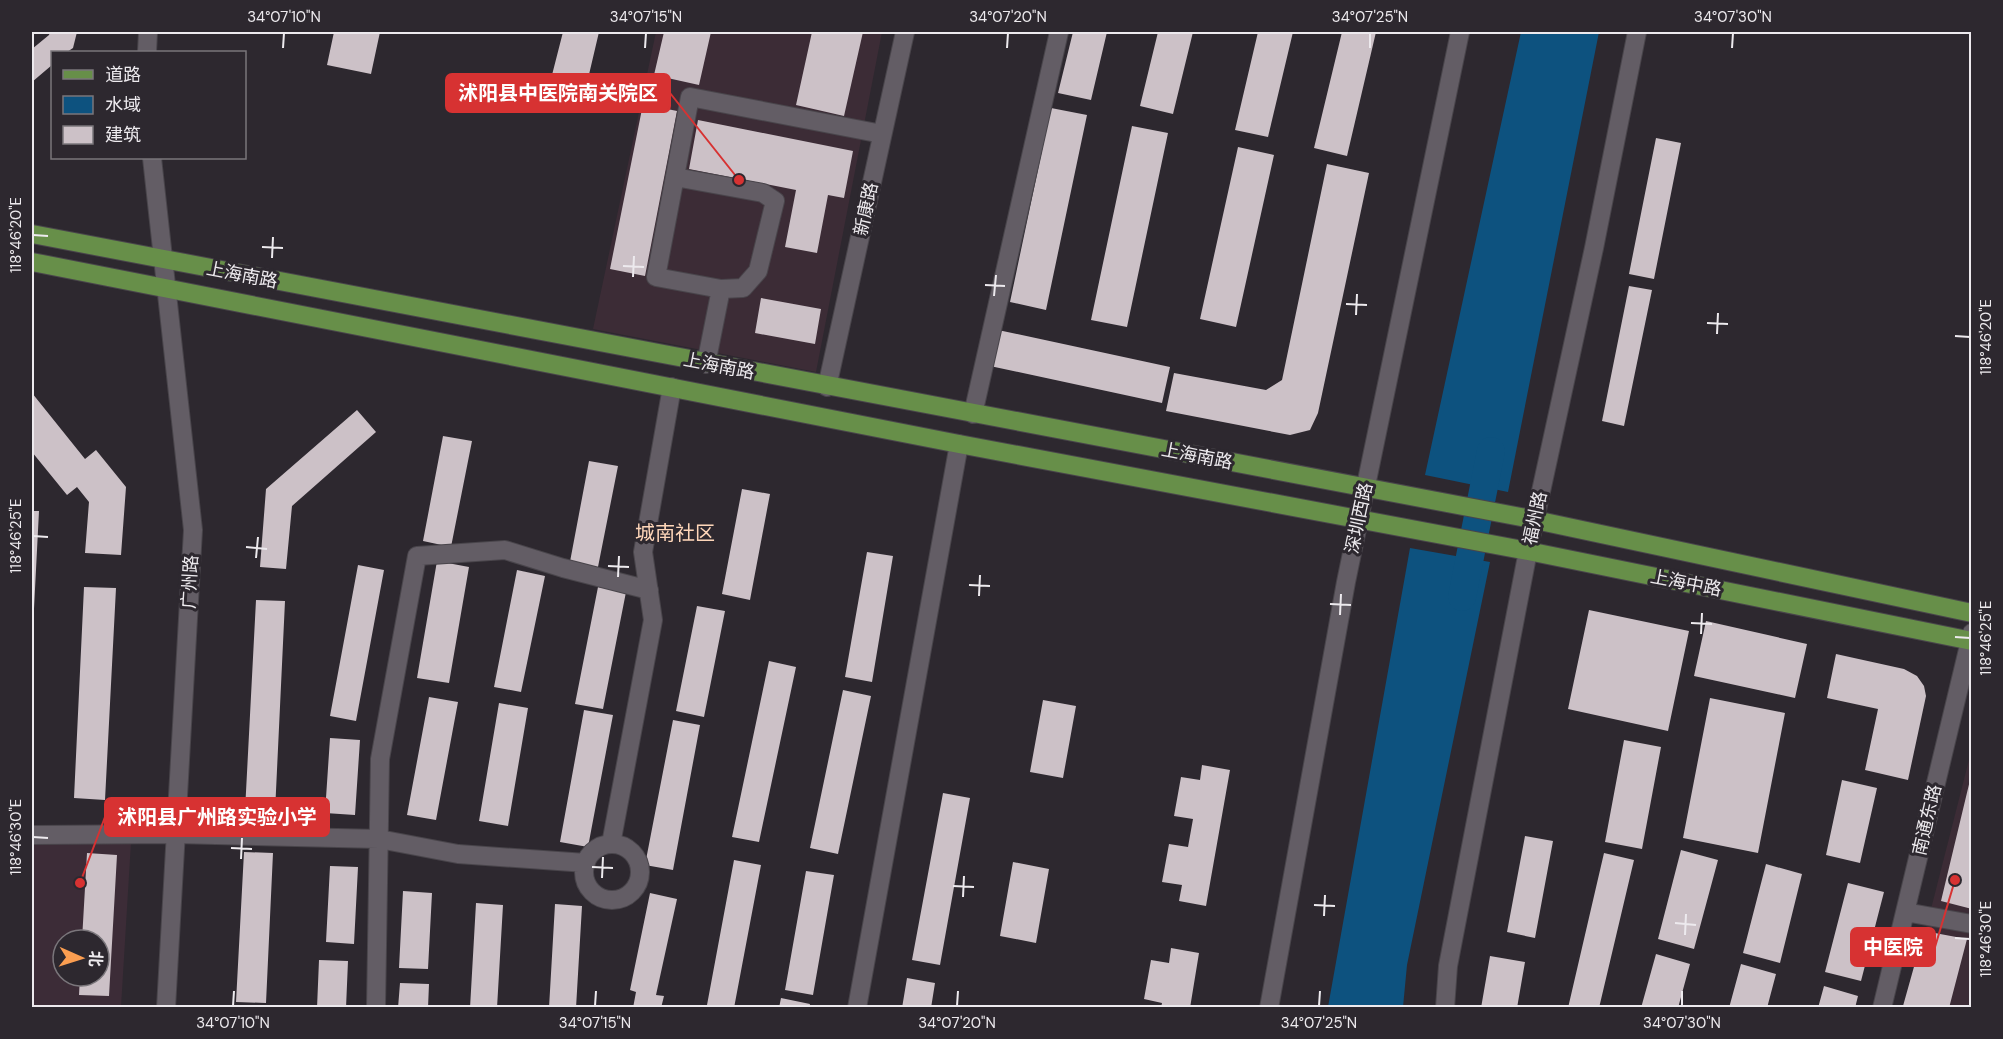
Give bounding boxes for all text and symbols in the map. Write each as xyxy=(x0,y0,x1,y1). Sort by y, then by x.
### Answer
text: 34°07'10"N xyxy=(247,7,321,27)
text: 34°07'15"N xyxy=(610,7,682,27)
text: 34°07'20"N xyxy=(969,7,1047,27)
text: 34°07'25"N xyxy=(1332,7,1408,27)
text: 34°07'30"N xyxy=(1694,7,1772,27)
legend xyxy=(51,51,246,159)
text: 道路 xyxy=(105,63,141,87)
callout: 沭阳县中医院南关院区 xyxy=(446,74,670,112)
text: 沭阳县中医院南关院区 xyxy=(458,80,658,106)
text: 水域 xyxy=(105,93,141,117)
text: 建筑 xyxy=(105,123,141,147)
street label: 新康路 xyxy=(849,180,883,238)
text: 118°46'20"E xyxy=(6,197,26,273)
street label: 上海南路 xyxy=(204,256,280,294)
text: 118°46'20"E xyxy=(1976,299,1996,375)
street label: 上海南路 xyxy=(681,347,757,385)
street label: 上海南路 xyxy=(1159,437,1235,475)
street label: 深圳西路 xyxy=(1340,480,1378,556)
street label: 福州路 xyxy=(1518,489,1552,547)
text: 118°46'25"E xyxy=(6,499,26,573)
district label: 城南社区 xyxy=(635,520,715,546)
street label: 广州路 xyxy=(177,554,203,610)
street label: 上海中路 xyxy=(1648,564,1724,602)
text: 118°46'25"E xyxy=(1976,601,1996,675)
street label: 南通东路 xyxy=(1907,782,1947,858)
callout: 沭阳县广州路实验小学 xyxy=(105,798,329,836)
text: 118°46'30"E xyxy=(6,799,26,875)
text: 沭阳县广州路实验小学 xyxy=(117,804,317,830)
text: 118°46'30"E xyxy=(1976,901,1996,977)
north arrow xyxy=(51,928,111,988)
callout: 中医院 xyxy=(1851,928,1935,966)
text: 中医院 xyxy=(1863,934,1923,960)
text: 北 xyxy=(85,950,106,967)
text: 34°07'10"N xyxy=(196,1013,270,1033)
text: 34°07'15"N xyxy=(559,1013,631,1033)
text: 34°07'20"N xyxy=(918,1013,996,1033)
text: 34°07'25"N xyxy=(1281,1013,1357,1033)
text: 34°07'30"N xyxy=(1643,1013,1721,1033)

